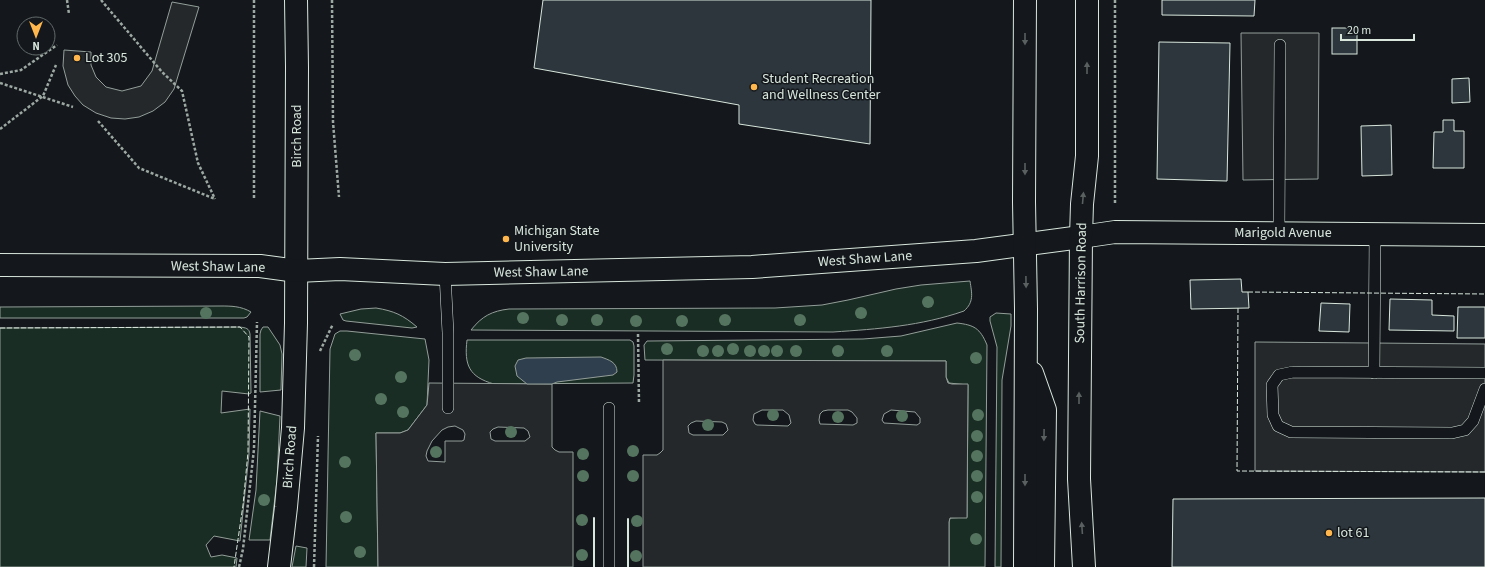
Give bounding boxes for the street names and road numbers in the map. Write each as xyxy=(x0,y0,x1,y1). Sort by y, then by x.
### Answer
street label: Birch Road xyxy=(287,104,307,168)
street label: South Harrison Road xyxy=(1070,222,1092,344)
street label: Marigold Avenue xyxy=(1234,223,1332,243)
street label: West Shaw Lane xyxy=(817,246,913,272)
street label: West Shaw Lane xyxy=(171,256,265,278)
street label: West Shaw Lane xyxy=(494,261,588,283)
street label: Birch Road xyxy=(278,425,302,489)

